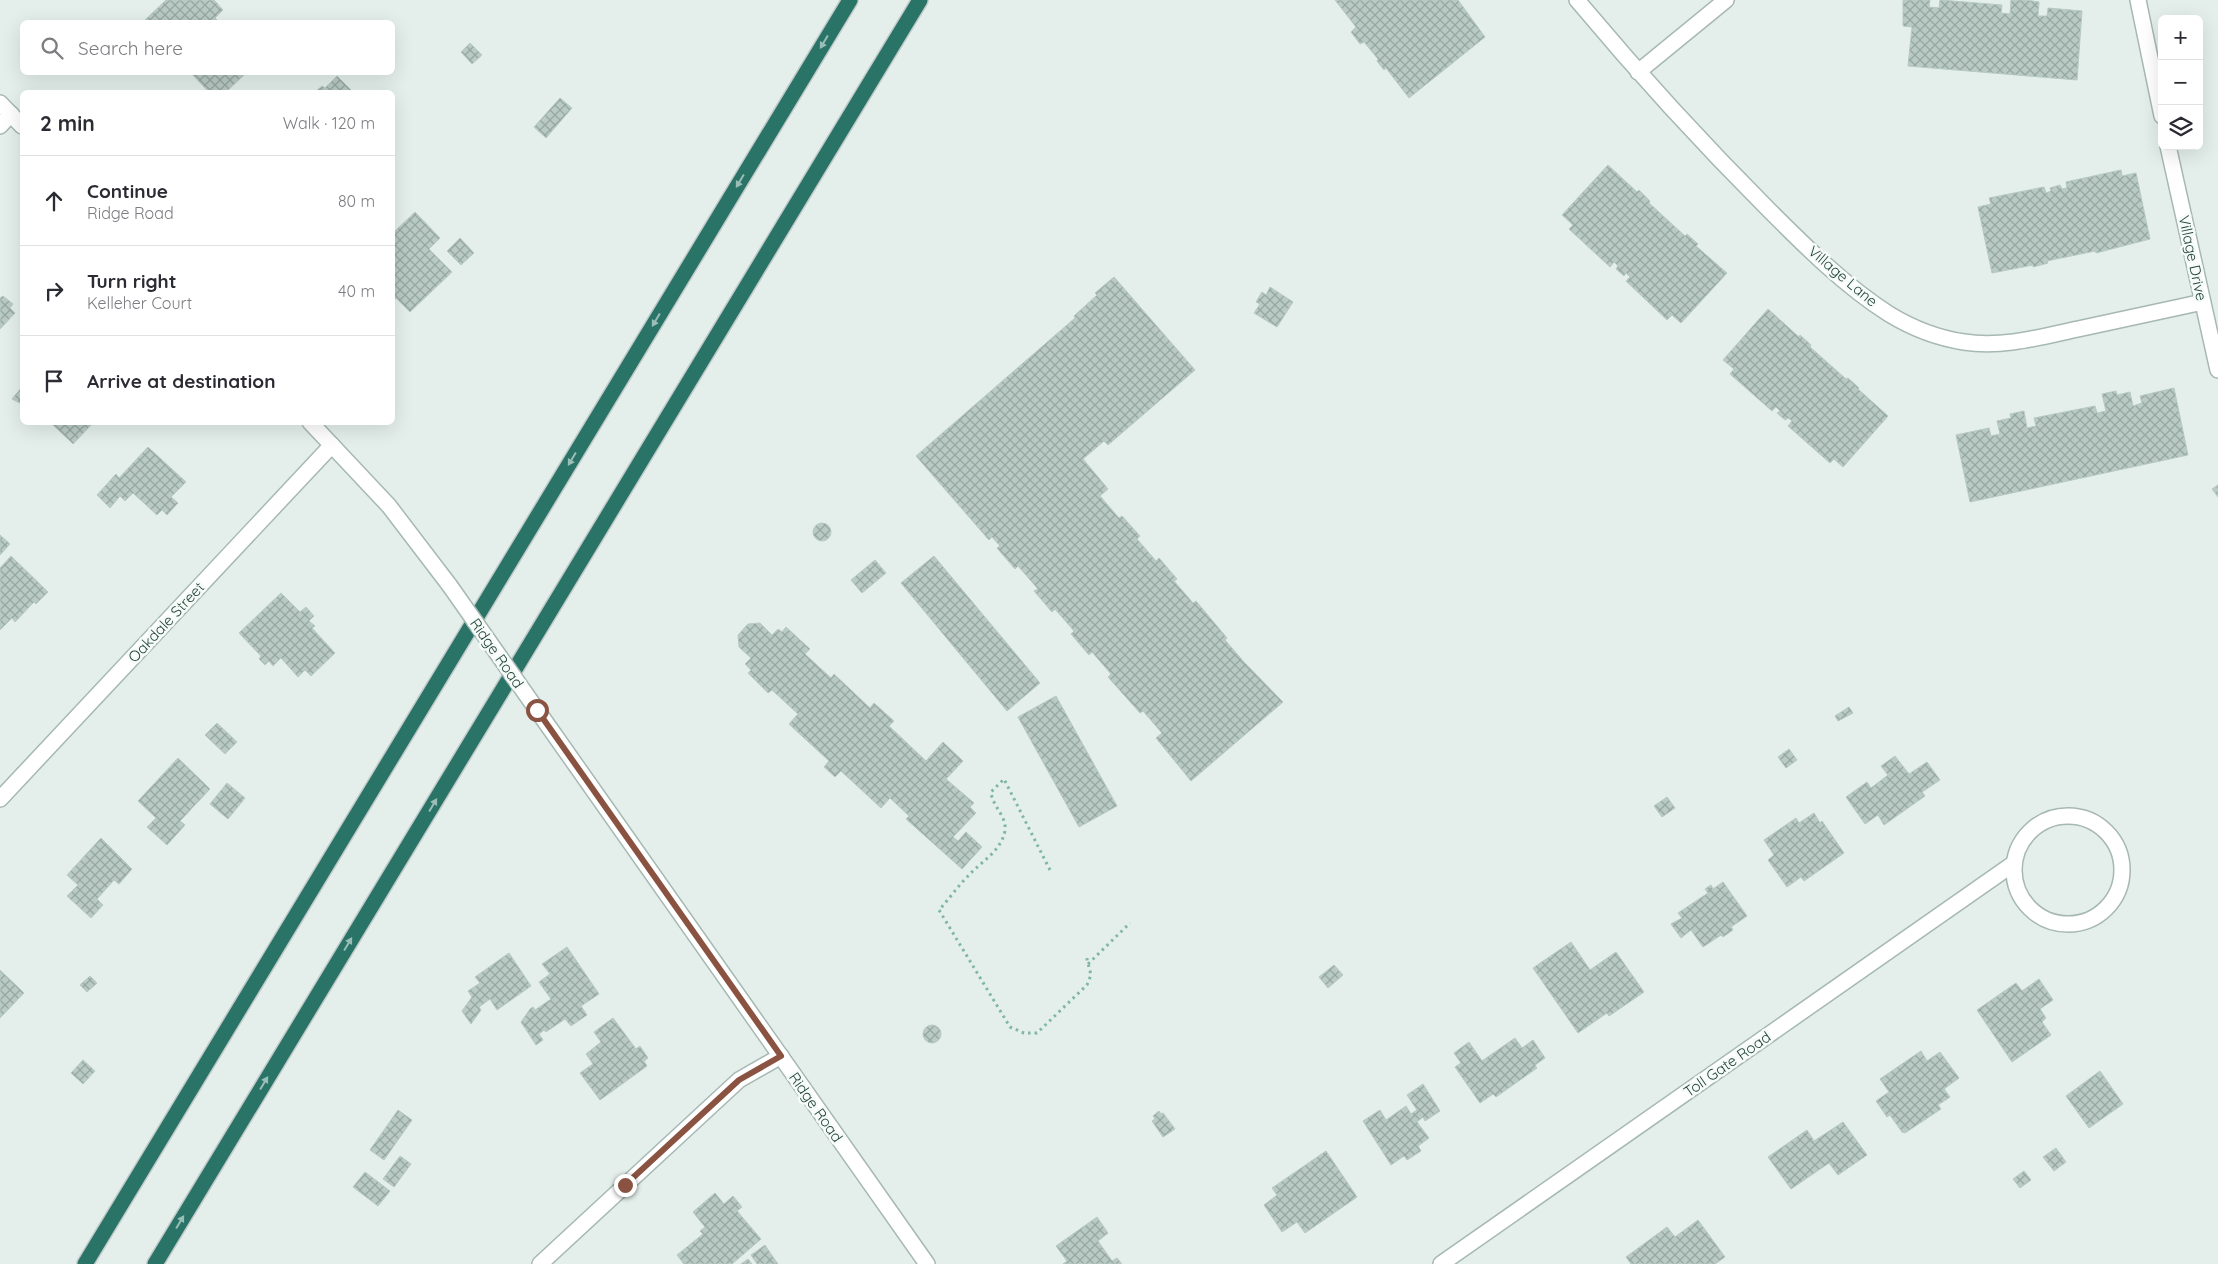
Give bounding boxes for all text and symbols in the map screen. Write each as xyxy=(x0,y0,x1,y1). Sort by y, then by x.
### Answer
map controls xyxy=(2158,15,2203,150)
button: + xyxy=(2158,15,2203,60)
search box xyxy=(20,20,395,75)
icon: search xyxy=(38,34,66,62)
one-way arrow xyxy=(820,35,829,48)
text: Search here xyxy=(78,36,183,60)
button: − xyxy=(2158,60,2203,105)
button: layers xyxy=(2158,105,2203,150)
text: 2 min xyxy=(40,110,95,136)
text: Walk · 120 m xyxy=(283,113,375,133)
one-way arrow xyxy=(736,174,745,187)
text: Continue xyxy=(87,179,168,203)
icon: ahead xyxy=(40,187,68,215)
text: 80 m xyxy=(338,191,375,211)
text: Ridge Road xyxy=(87,203,174,223)
street label: Village Drive xyxy=(2175,214,2211,302)
street label: Village Lane xyxy=(1804,241,1882,311)
text: Turn right xyxy=(87,269,176,293)
icon: right xyxy=(40,277,68,305)
text: 40 m xyxy=(338,281,375,301)
text: Kelleher Court xyxy=(87,293,192,313)
one-way arrow xyxy=(652,313,661,326)
icon: arrive xyxy=(40,367,68,395)
text: Arrive at destination xyxy=(87,369,276,393)
one-way arrow xyxy=(567,452,576,465)
street label: Oakdale Street xyxy=(124,578,208,666)
street label: Ridge Road xyxy=(466,614,528,692)
route start xyxy=(526,699,549,722)
one-way arrow xyxy=(428,799,437,812)
one-way arrow xyxy=(344,938,353,951)
street label: Toll Gate Road xyxy=(1680,1027,1774,1101)
street label: Ridge Road xyxy=(785,1068,847,1146)
one-way arrow xyxy=(260,1077,269,1090)
route end xyxy=(614,1174,637,1197)
one-way arrow xyxy=(176,1216,185,1229)

